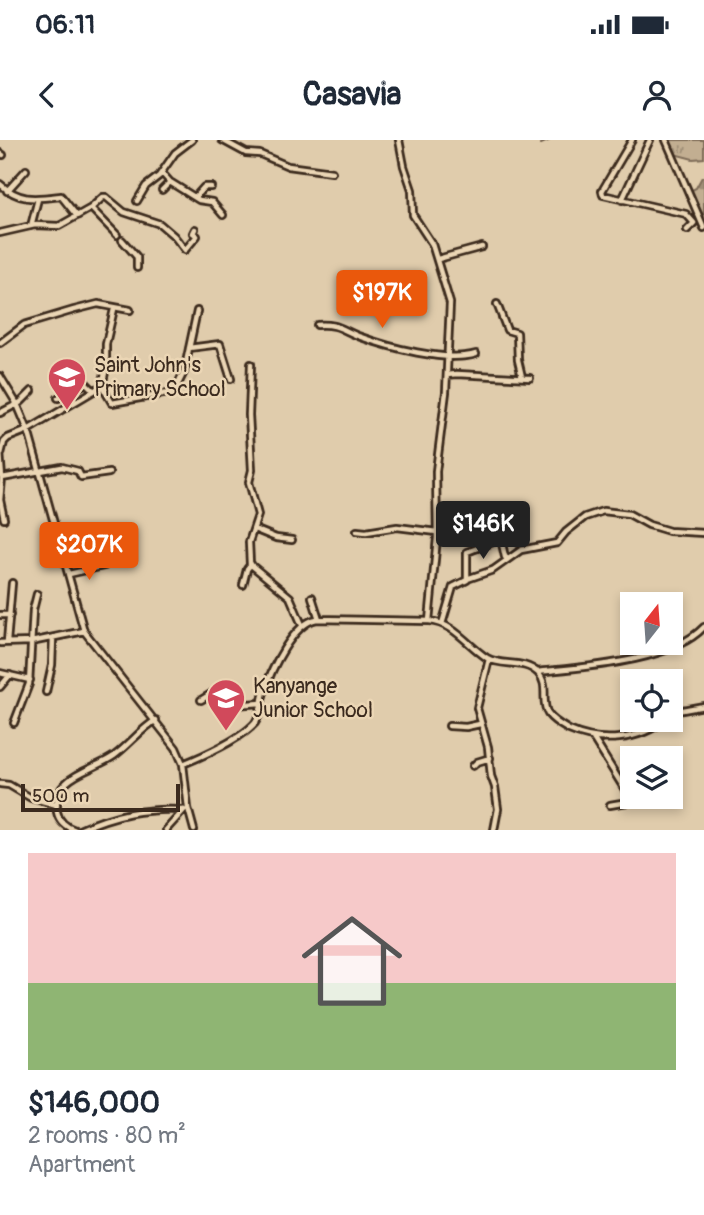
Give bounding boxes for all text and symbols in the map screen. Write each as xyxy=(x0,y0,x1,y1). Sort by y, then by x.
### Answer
text: 06:11 xyxy=(35,9,95,41)
text: Casavia xyxy=(303,75,401,115)
icon: back xyxy=(28,76,66,114)
icon: person xyxy=(638,76,676,114)
pin: $197K xyxy=(333,270,431,330)
text: $197K xyxy=(352,278,412,307)
place label: Saint John's Primary School xyxy=(94,352,226,403)
school or university icon: Saint John's Primary School xyxy=(46,356,88,411)
pin: $146K xyxy=(434,502,532,561)
text: $146K xyxy=(452,509,514,538)
pin: $207K xyxy=(40,522,138,582)
text: $207K xyxy=(55,530,123,559)
north arrow xyxy=(620,592,682,654)
map controls xyxy=(620,592,683,809)
button: locate xyxy=(620,669,683,732)
place label: Kanyange Junior School xyxy=(253,673,373,724)
school or university icon: Kanyange Junior School xyxy=(205,677,247,732)
button: layers xyxy=(620,746,683,809)
scale bar xyxy=(21,781,180,813)
text: 500 m xyxy=(32,784,89,808)
icon: home xyxy=(289,898,415,1024)
text: $146,000 xyxy=(28,1084,160,1121)
text: 2 rooms · 80 m² xyxy=(28,1121,186,1150)
text: Apartment xyxy=(28,1150,135,1179)

